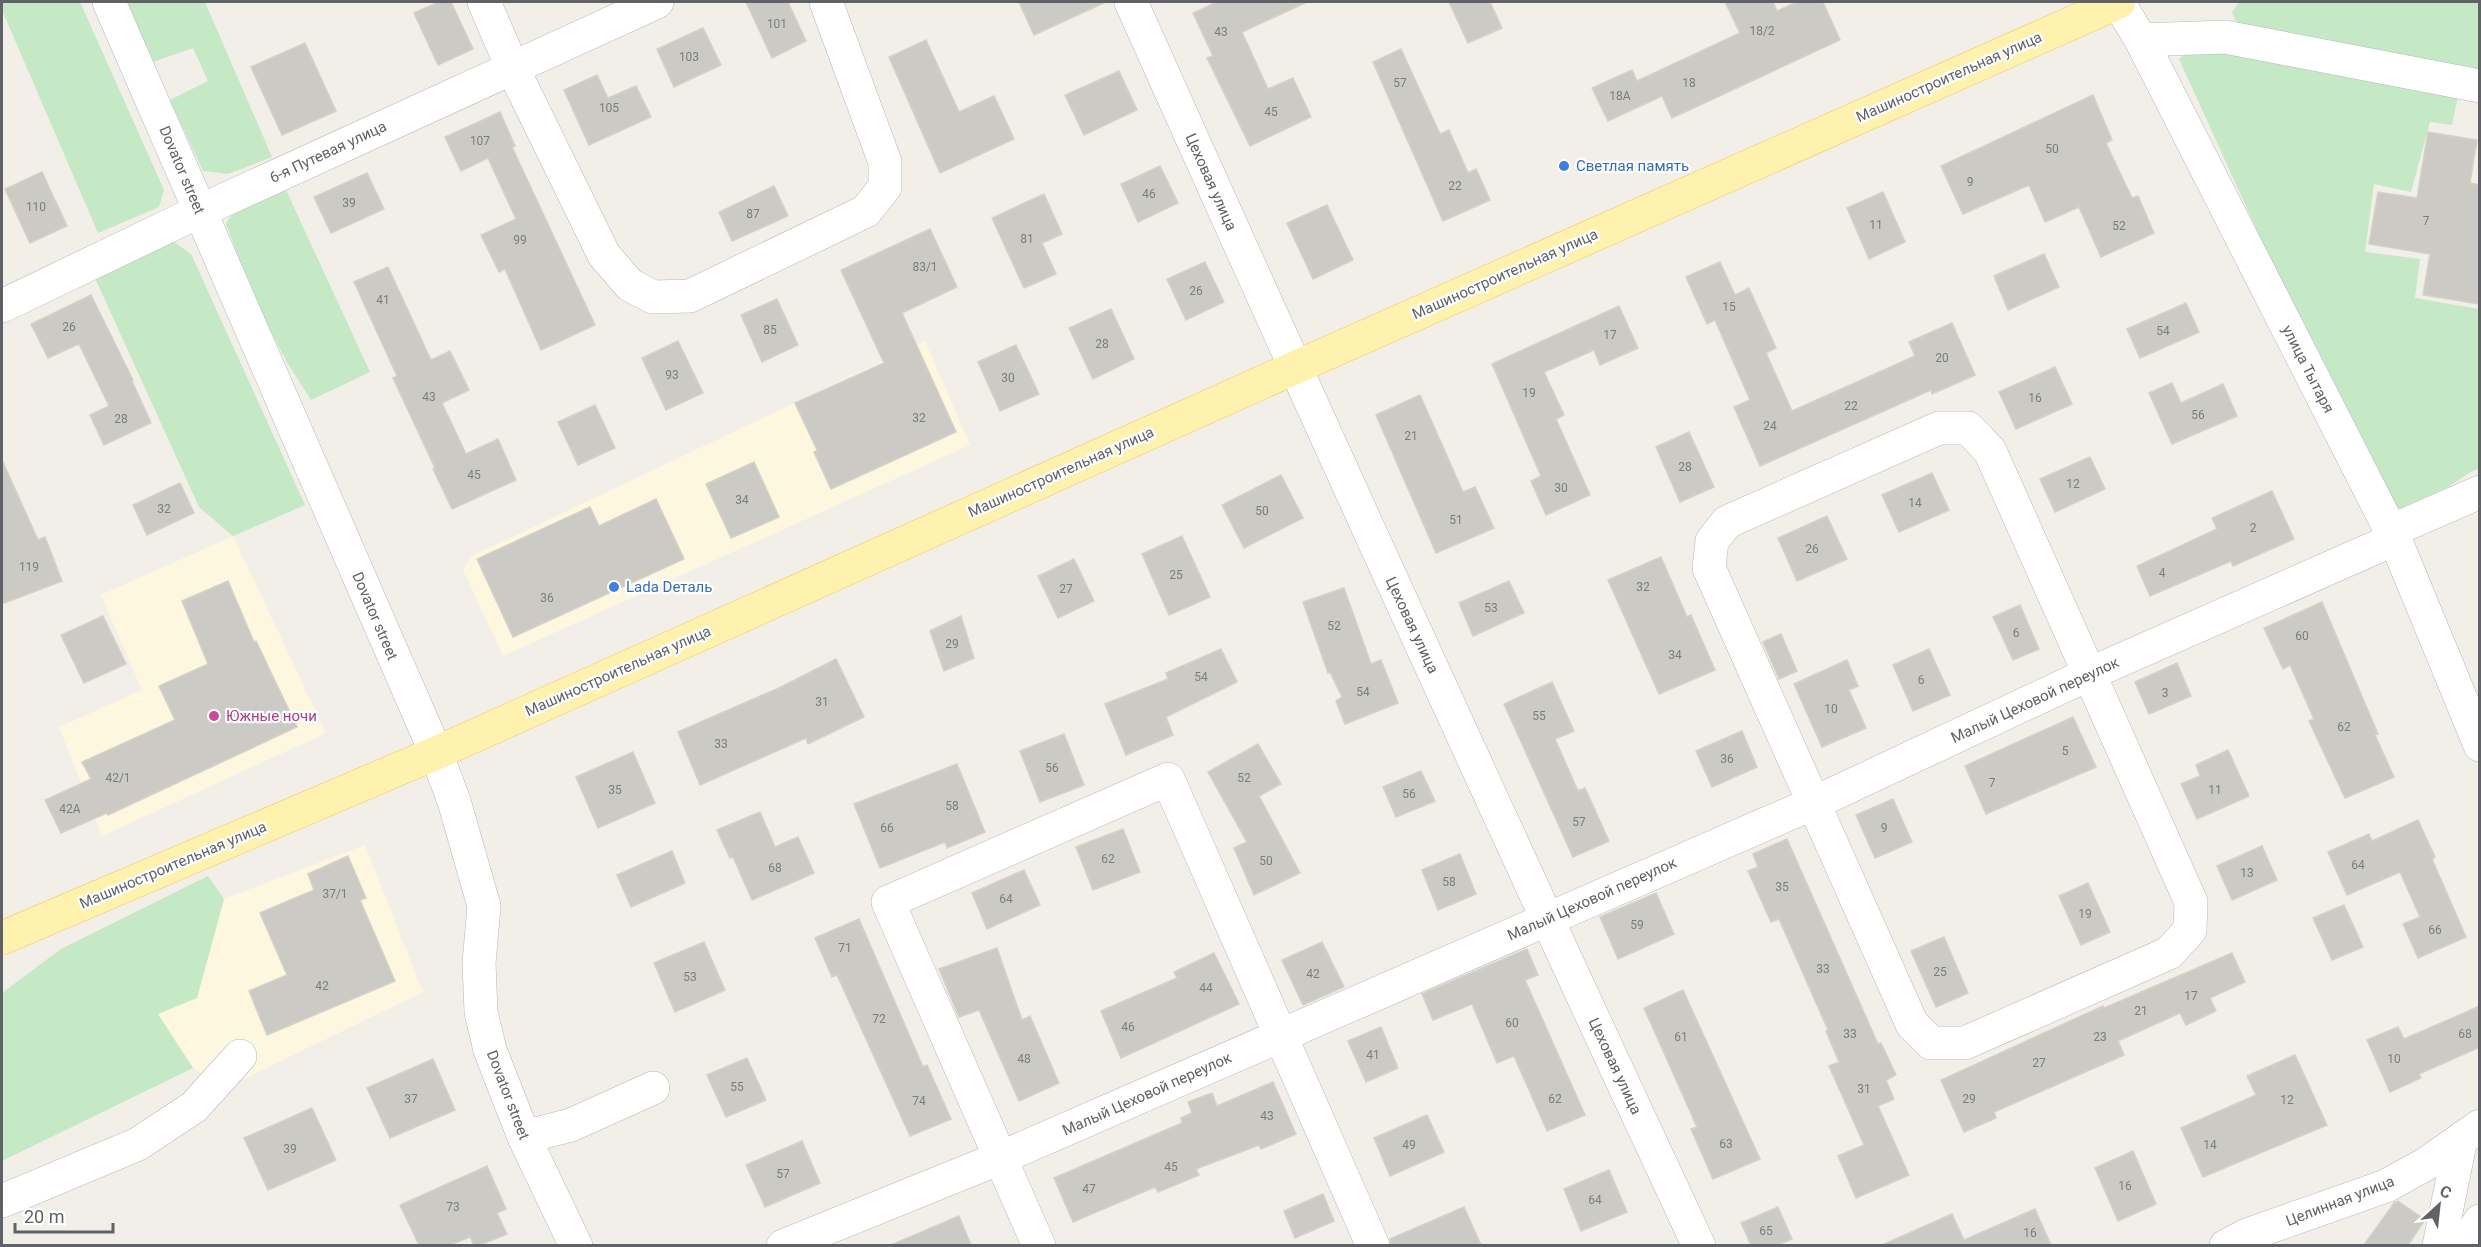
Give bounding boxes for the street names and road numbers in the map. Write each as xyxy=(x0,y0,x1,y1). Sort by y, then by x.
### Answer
street label: Машиностроительная улица xyxy=(1853,28,2045,126)
street label: 6-я Путевая улица xyxy=(267,117,389,187)
street label: Dovator street xyxy=(155,123,209,217)
street label: Цеховая улица xyxy=(1181,131,1241,233)
street label: Машиностроительная улица xyxy=(1409,225,1601,323)
street label: улица Тытаря xyxy=(2278,322,2338,416)
street label: Машиностроительная улица xyxy=(965,423,1157,521)
street label: Dovator street xyxy=(348,569,402,663)
street label: Цеховая улица xyxy=(1382,574,1442,676)
street label: Машиностроительная улица xyxy=(522,622,714,720)
street label: Малый Цеховой переулок xyxy=(1948,653,2122,747)
street label: Машиностроительная улица xyxy=(77,817,269,913)
street label: Малый Цеховой переулок xyxy=(1505,854,1679,944)
street label: Цеховая улица xyxy=(1585,1015,1645,1117)
street label: Dovator street xyxy=(483,1048,533,1142)
street label: Малый Цеховой переулок xyxy=(1060,1049,1234,1139)
street label: Целинная улица xyxy=(2283,1172,2397,1230)

